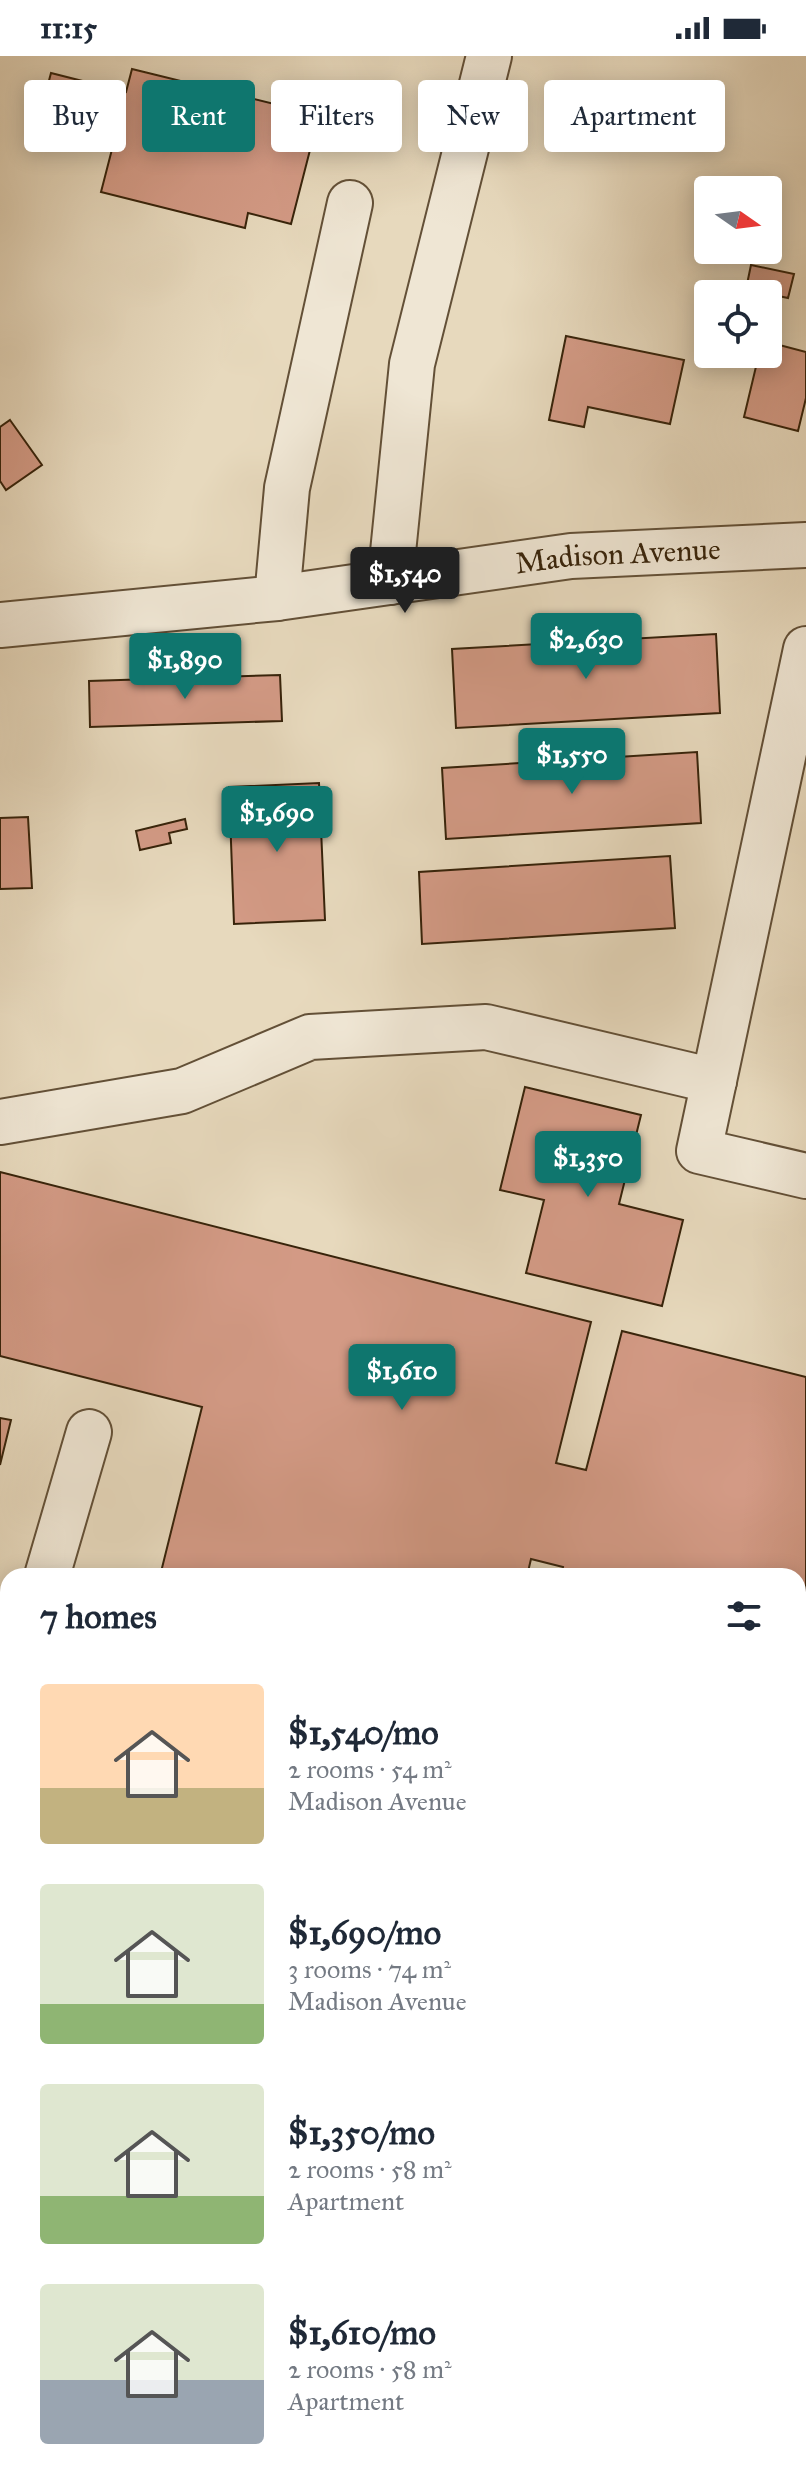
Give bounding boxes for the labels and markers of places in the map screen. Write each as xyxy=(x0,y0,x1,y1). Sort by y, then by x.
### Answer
pin: $1,540 xyxy=(340,547,470,615)
pin: $2,630 xyxy=(521,613,651,681)
pin: $1,890 xyxy=(120,633,250,701)
pin: $1,550 xyxy=(507,728,637,796)
pin: $1,690 xyxy=(212,786,342,854)
pin: $1,350 xyxy=(523,1131,653,1199)
pin: $1,610 xyxy=(337,1344,467,1412)

